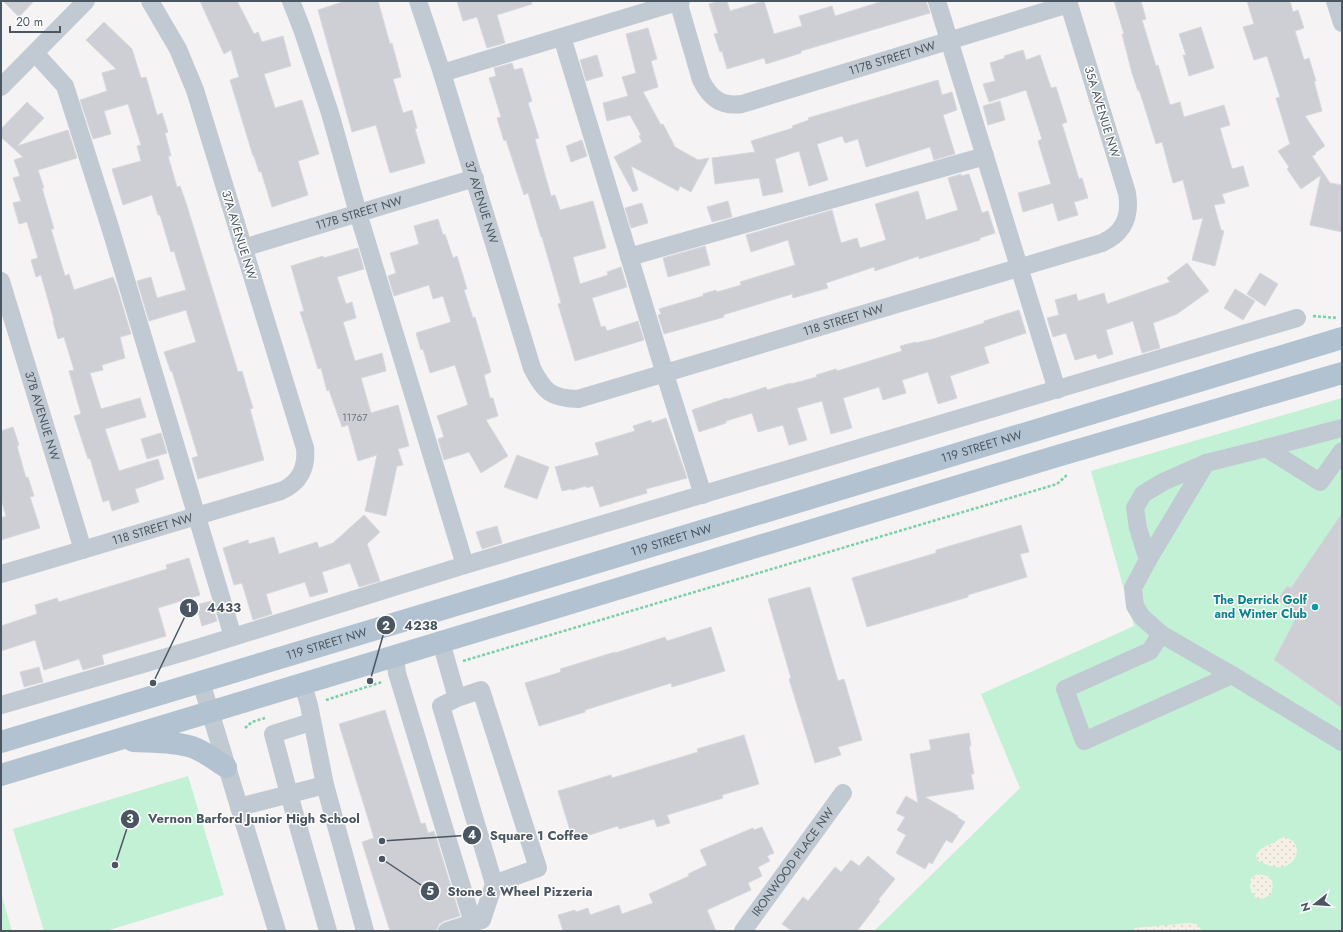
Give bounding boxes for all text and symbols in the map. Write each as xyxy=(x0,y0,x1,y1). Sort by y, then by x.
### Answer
scale bar xyxy=(10,8,60,34)
text: 20 m xyxy=(16,13,43,31)
street label: 117B STREET NW xyxy=(847,36,938,80)
street label: 35A AVENUE NW xyxy=(1080,64,1124,160)
street label: 37 AVENUE NW xyxy=(460,159,503,246)
street label: 37A AVENUE NW xyxy=(217,188,261,282)
street label: 117B STREET NW xyxy=(313,191,405,235)
street label: 118 STREET NW xyxy=(801,299,886,341)
street label: 37B AVENUE NW xyxy=(20,369,64,463)
house number: 11767 xyxy=(342,410,368,425)
street label: 119 STREET NW xyxy=(939,426,1024,467)
street label: 118 STREET NW xyxy=(110,509,195,550)
street label: 119 STREET NW xyxy=(628,519,714,561)
place label: The Derrick Golf and Winter Club xyxy=(1213,591,1308,623)
callout: 4433 xyxy=(179,595,249,620)
text: 4433 xyxy=(207,598,241,617)
text: 1 xyxy=(186,599,192,617)
marker: The Derrick Golf and Winter Club xyxy=(1310,602,1320,612)
callout: 4238 xyxy=(376,613,446,638)
text: 4238 xyxy=(404,616,438,635)
text: 2 xyxy=(382,617,390,635)
street label: 119 STREET NW xyxy=(284,623,369,665)
street label: IRONWOOD PLACE NW xyxy=(747,804,839,920)
callout: Vernon Barford Junior High School xyxy=(120,806,368,831)
text: Vernon Barford Junior High School xyxy=(147,809,360,828)
text: 3 xyxy=(126,810,134,828)
callout: Square 1 Coffee xyxy=(462,823,596,848)
text: 4 xyxy=(468,826,476,844)
text: Square 1 Coffee xyxy=(490,826,589,845)
callout: Stone & Wheel Pizzeria xyxy=(420,879,601,904)
text: 5 xyxy=(426,882,434,900)
text: Stone & Wheel Pizzeria xyxy=(448,882,592,901)
north arrow xyxy=(1295,884,1335,924)
text: N xyxy=(1297,900,1314,913)

